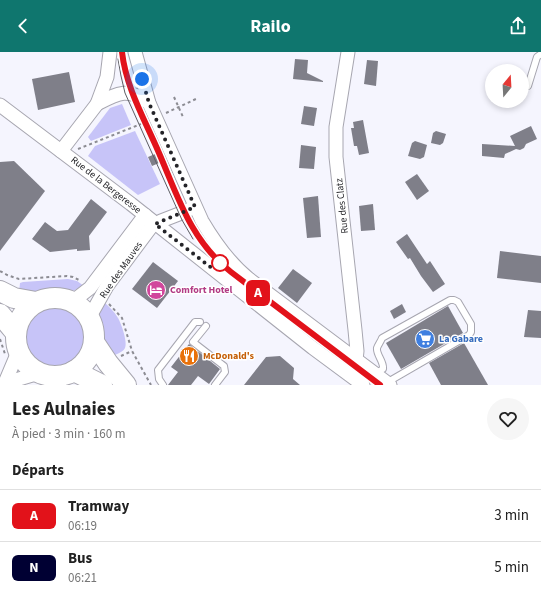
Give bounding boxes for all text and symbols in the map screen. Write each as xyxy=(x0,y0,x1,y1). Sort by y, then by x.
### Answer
text: Railo xyxy=(250,14,291,39)
icon: back xyxy=(12,15,34,37)
icon: share xyxy=(507,15,529,37)
north arrow xyxy=(485,64,529,108)
map controls xyxy=(485,64,529,108)
your location xyxy=(132,69,152,89)
street label: Rue de la Bergeresse xyxy=(68,153,144,217)
street label: Rue des Clatz xyxy=(332,178,352,234)
street label: Rue des Mauves xyxy=(96,239,146,301)
unlabelled marker xyxy=(211,254,229,272)
hotel icon: Comfort Hotel xyxy=(145,279,167,301)
line badge: A xyxy=(245,280,271,306)
place label: Comfort Hotel xyxy=(170,283,232,297)
text: A xyxy=(254,283,262,303)
supermarket icon: La Gabare xyxy=(414,328,436,350)
place label: La Gabare xyxy=(439,332,483,346)
restaurant icon: McDonald's xyxy=(178,345,200,367)
place label: McDonald's xyxy=(203,349,255,363)
text: Les Aulnaies xyxy=(12,396,115,423)
button: heart xyxy=(487,398,529,440)
text: À pied · 3 min · 160 m xyxy=(12,425,126,443)
text: Départs xyxy=(12,460,64,481)
text: Tramway xyxy=(68,496,129,517)
text: 3 min xyxy=(494,505,529,526)
text: A xyxy=(30,506,38,526)
text: 06:19 xyxy=(68,517,97,535)
text: Bus xyxy=(68,548,92,569)
text: 5 min xyxy=(494,557,529,578)
text: N xyxy=(29,558,39,578)
text: 06:21 xyxy=(68,569,97,587)

